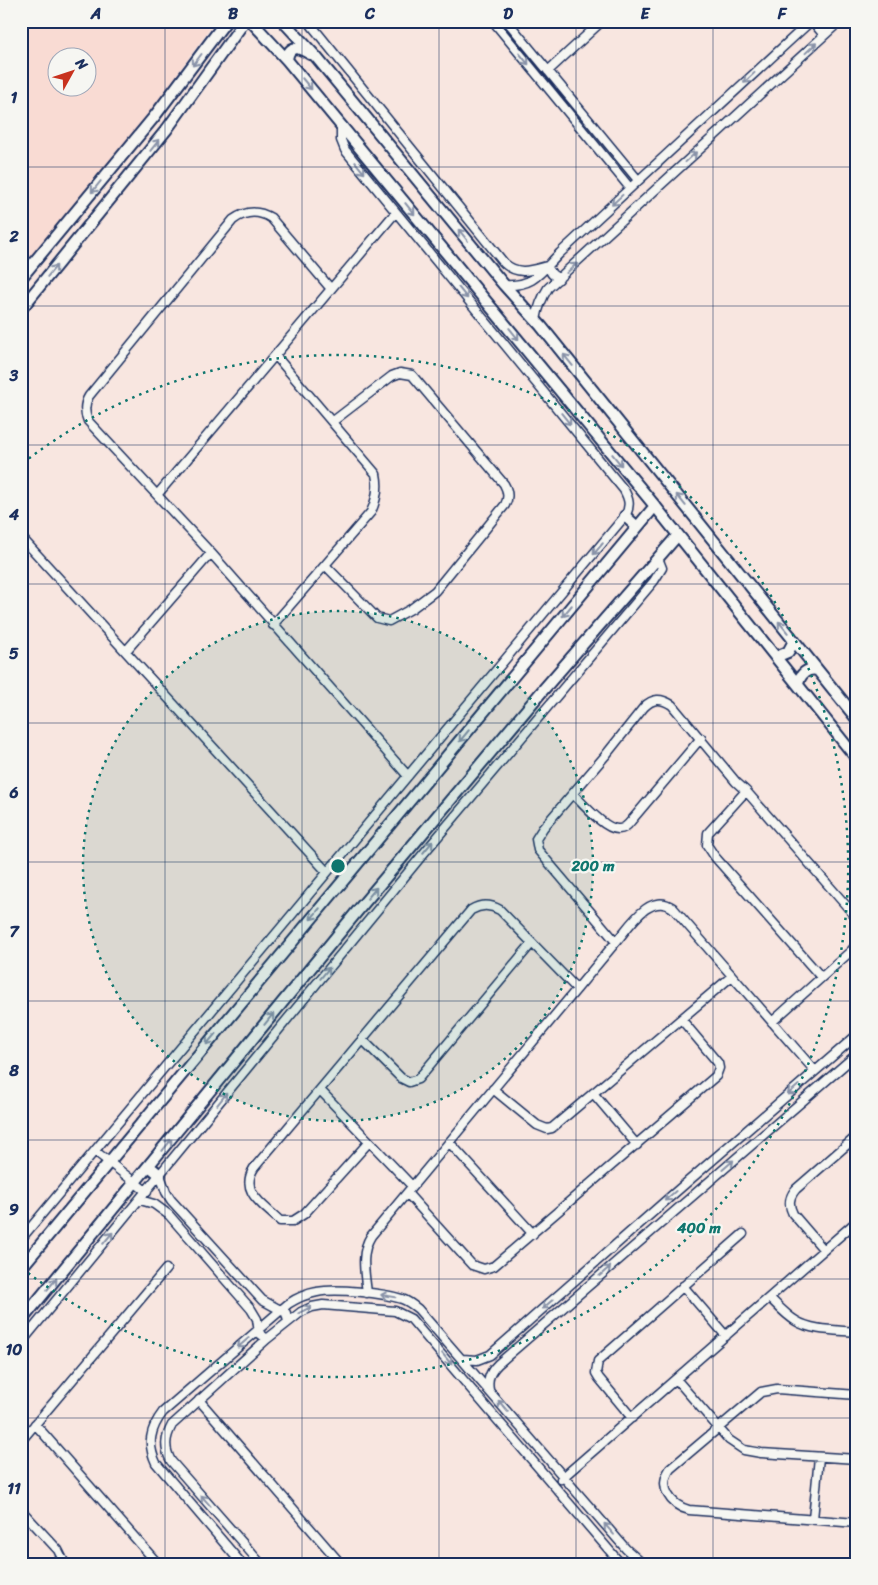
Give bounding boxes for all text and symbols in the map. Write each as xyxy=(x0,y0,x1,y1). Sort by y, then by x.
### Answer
text: A xyxy=(90,0,101,28)
text: B xyxy=(228,0,239,28)
text: C xyxy=(364,0,376,28)
text: D xyxy=(503,0,513,28)
text: E xyxy=(641,0,651,28)
text: F xyxy=(777,0,788,28)
one-way arrow xyxy=(805,42,817,54)
north arrow xyxy=(48,48,98,98)
text: N xyxy=(68,51,94,76)
one-way arrow xyxy=(518,52,529,65)
one-way arrow xyxy=(192,53,202,67)
one-way arrow xyxy=(743,72,756,84)
one-way arrow xyxy=(301,77,313,90)
text: 1 xyxy=(11,83,18,112)
one-way arrow xyxy=(149,139,160,152)
one-way arrow xyxy=(685,152,698,163)
one-way arrow xyxy=(354,161,365,174)
one-way arrow xyxy=(90,181,102,194)
one-way arrow xyxy=(611,194,623,206)
one-way arrow xyxy=(405,202,416,215)
text: 2 xyxy=(8,222,19,251)
one-way arrow xyxy=(458,229,469,242)
one-way arrow xyxy=(565,262,578,273)
one-way arrow xyxy=(47,265,58,278)
one-way arrow xyxy=(457,287,468,300)
one-way arrow xyxy=(508,328,519,341)
one-way arrow xyxy=(563,353,574,366)
text: 3 xyxy=(9,361,19,390)
one-way arrow xyxy=(560,412,571,425)
one-way arrow xyxy=(611,453,622,466)
one-way arrow xyxy=(675,494,686,507)
text: 4 xyxy=(8,500,19,529)
one-way arrow xyxy=(592,542,603,555)
one-way arrow xyxy=(562,604,573,617)
one-way arrow xyxy=(777,620,788,633)
text: 5 xyxy=(9,639,19,668)
one-way arrow xyxy=(458,729,469,742)
text: 6 xyxy=(8,778,19,807)
one-way arrow xyxy=(423,841,434,854)
text: 200 m xyxy=(570,853,615,879)
centre of rings xyxy=(329,857,347,875)
one-way arrow xyxy=(367,887,378,900)
one-way arrow xyxy=(309,908,320,921)
text: 7 xyxy=(9,917,20,946)
one-way arrow xyxy=(320,967,331,980)
one-way arrow xyxy=(264,1013,275,1026)
one-way arrow xyxy=(205,1033,217,1046)
text: 8 xyxy=(8,1056,19,1085)
one-way arrow xyxy=(787,1084,800,1096)
one-way arrow xyxy=(217,1093,228,1106)
one-way arrow xyxy=(161,1139,172,1152)
one-way arrow xyxy=(721,1160,734,1171)
one-way arrow xyxy=(664,1190,677,1202)
text: 9 xyxy=(9,1195,19,1224)
text: 400 m xyxy=(676,1215,721,1241)
one-way arrow xyxy=(103,1232,114,1245)
one-way arrow xyxy=(598,1266,611,1277)
one-way arrow xyxy=(47,1277,58,1290)
one-way arrow xyxy=(380,1291,396,1301)
one-way arrow xyxy=(542,1298,555,1309)
one-way arrow xyxy=(298,1305,313,1315)
text: 10 xyxy=(6,1335,22,1364)
one-way arrow xyxy=(237,1337,250,1348)
one-way arrow xyxy=(441,1352,452,1365)
one-way arrow xyxy=(497,1400,508,1413)
text: 11 xyxy=(7,1474,21,1503)
one-way arrow xyxy=(200,1494,212,1507)
one-way arrow xyxy=(603,1523,615,1536)

